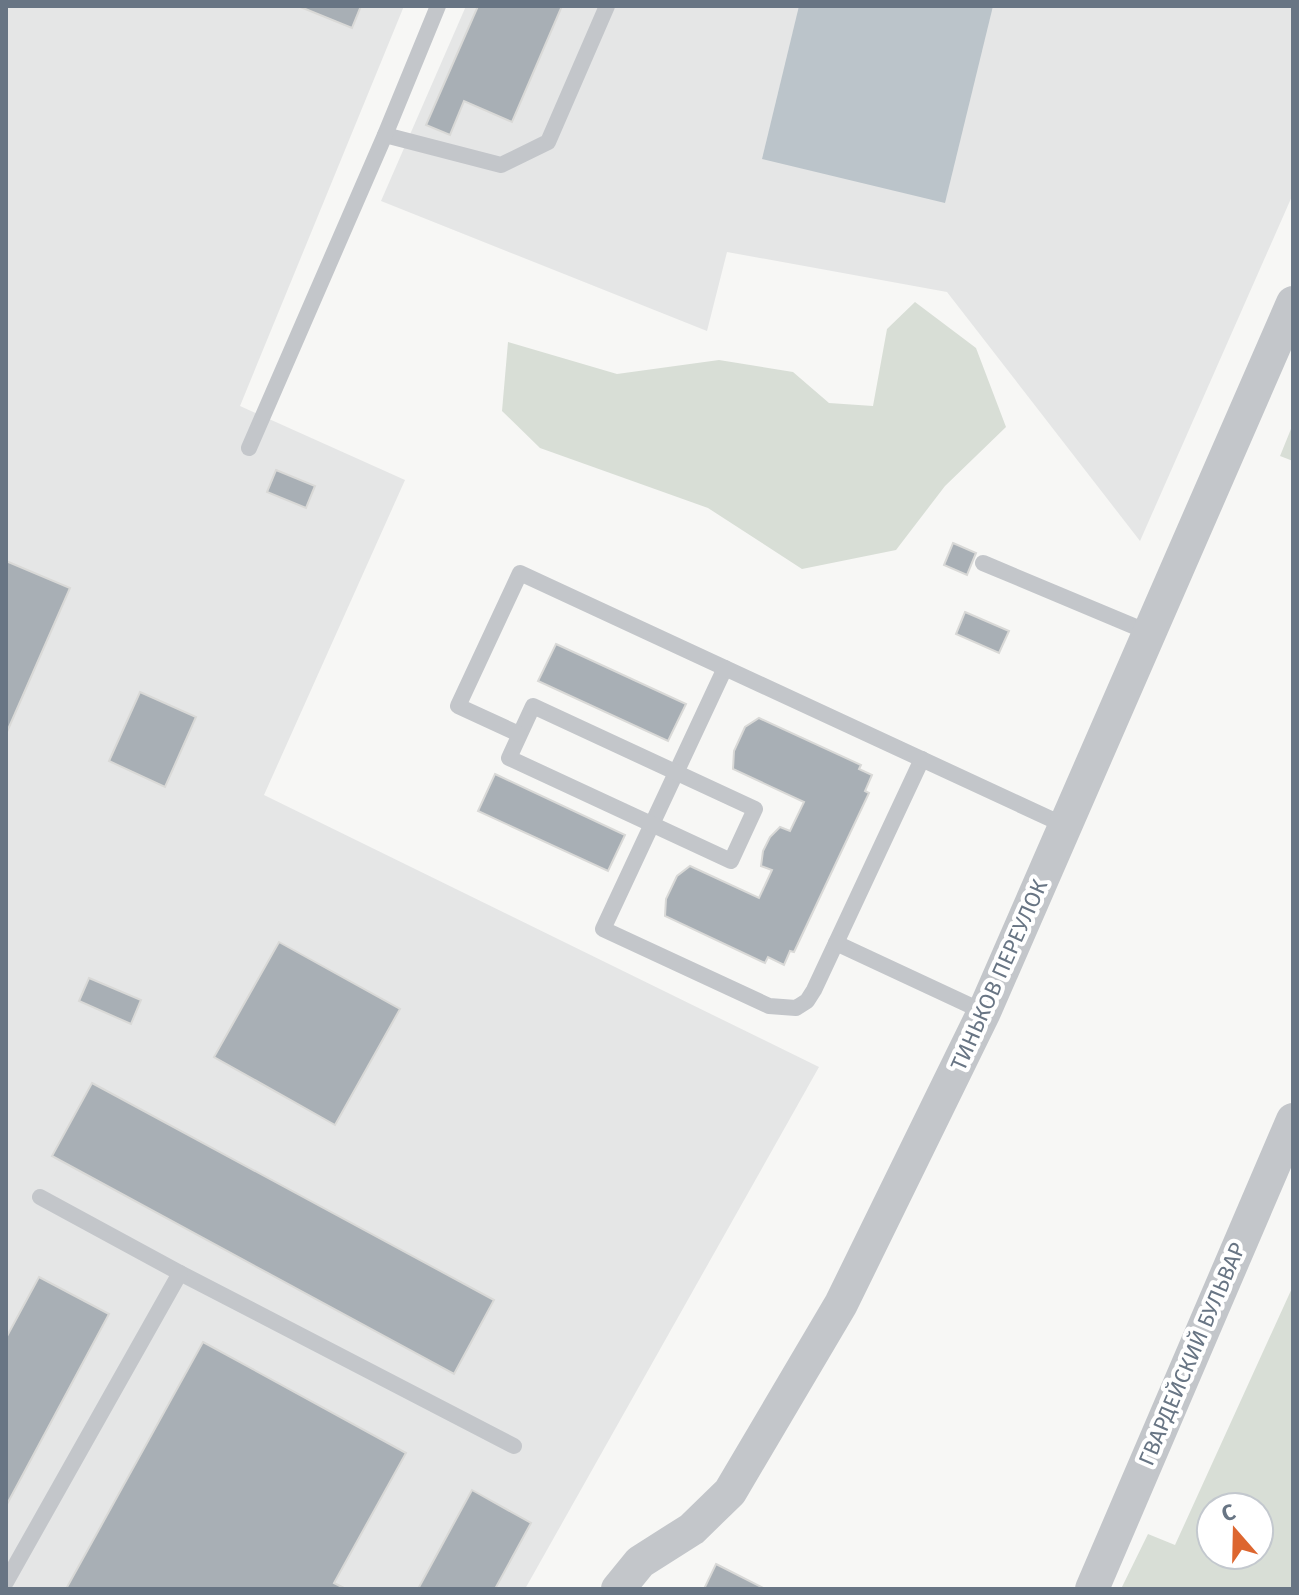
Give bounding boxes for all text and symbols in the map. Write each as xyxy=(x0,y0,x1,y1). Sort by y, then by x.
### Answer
street label: ТИНЬКОВ ПЕРЕУЛОК xyxy=(945,875,1053,1075)
street label: ГВАРДЕЙСКИЙ БУЛЬВАР xyxy=(1133,1238,1251,1470)
north arrow xyxy=(1195,1491,1275,1571)
text: С xyxy=(1218,1498,1239,1528)

